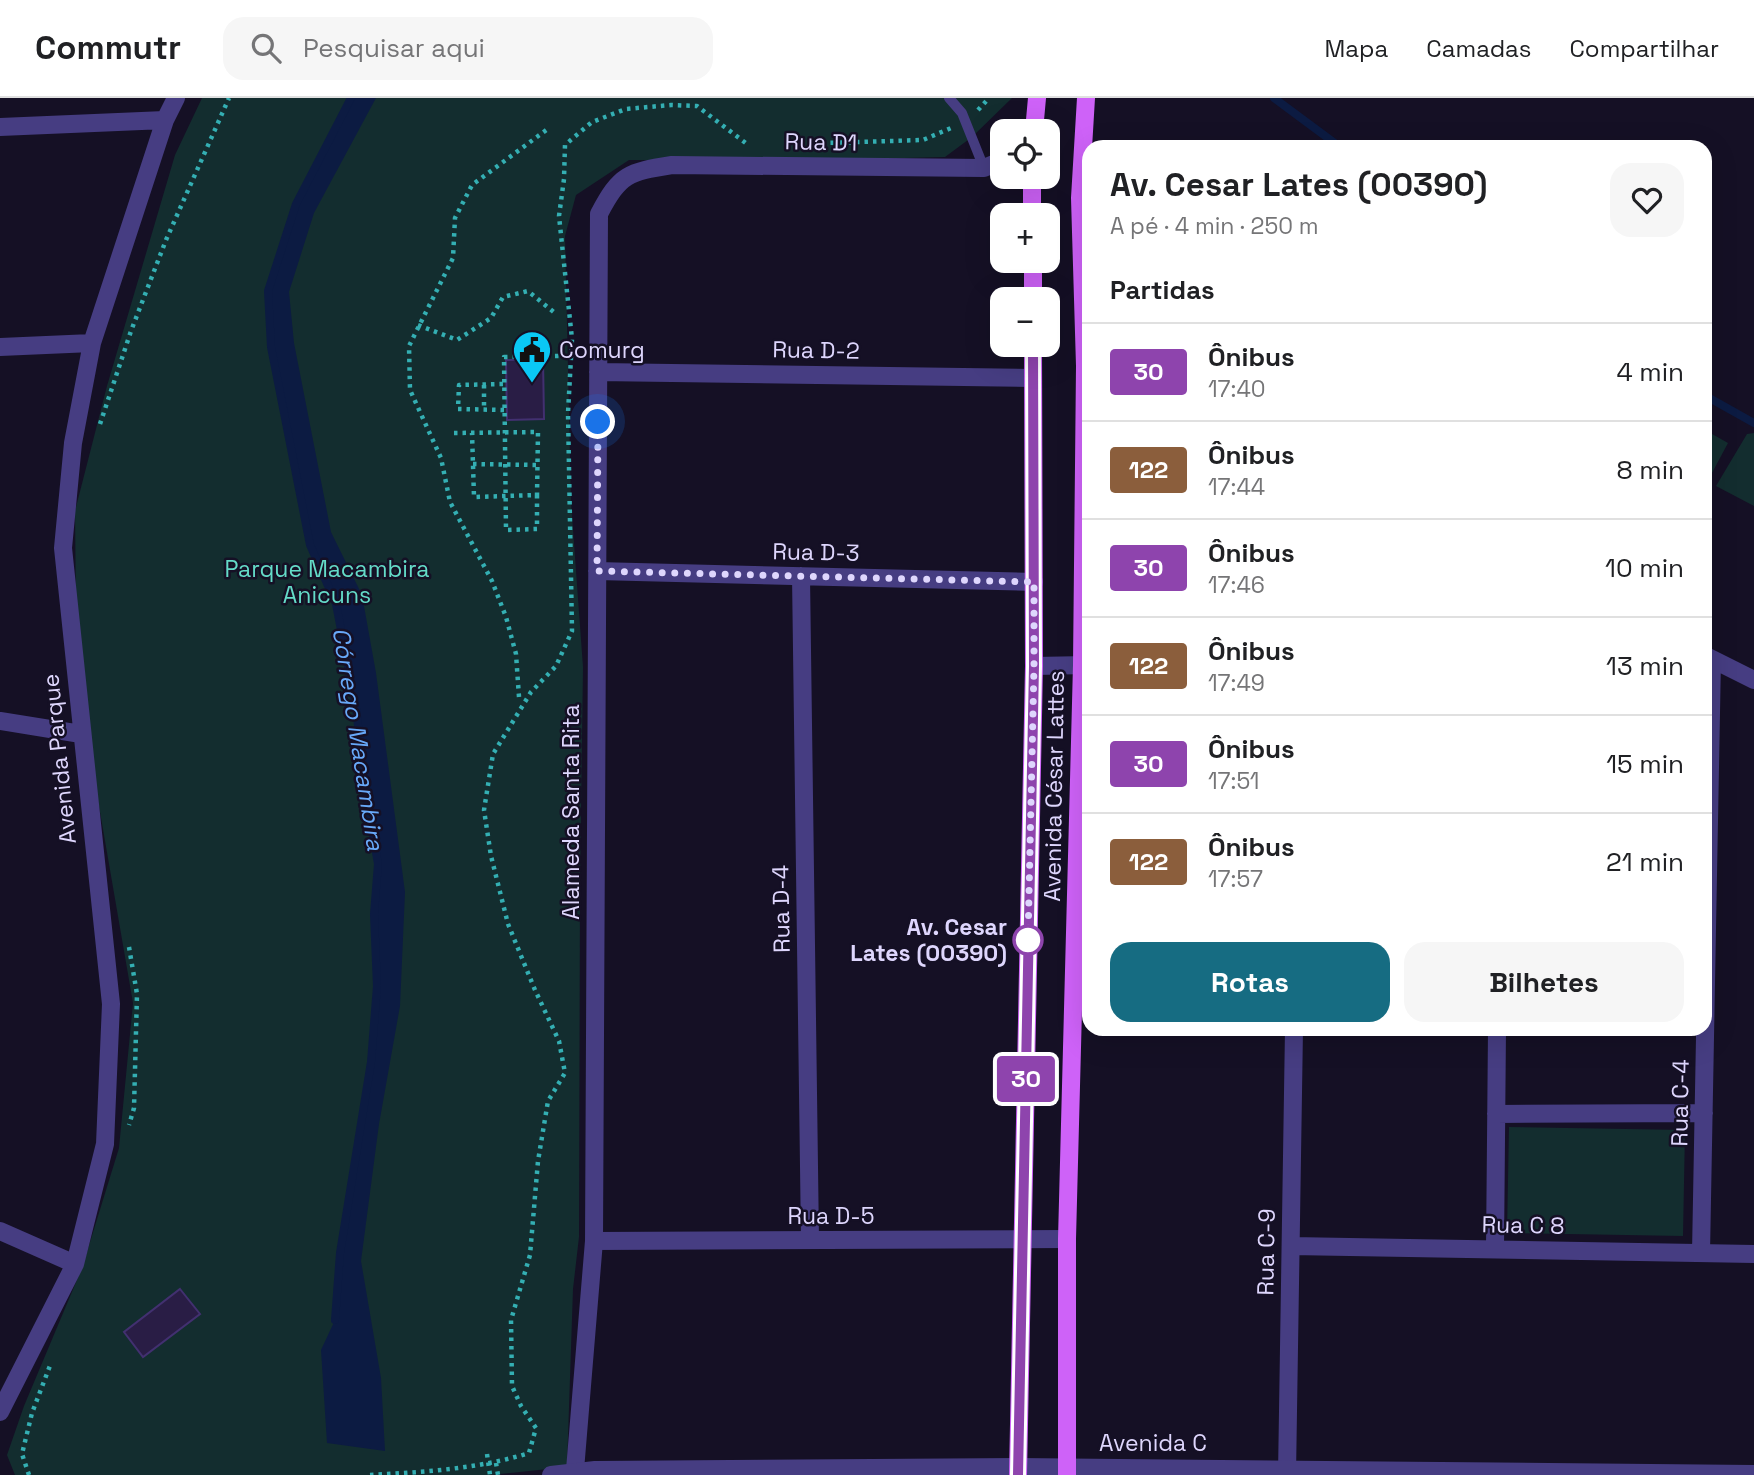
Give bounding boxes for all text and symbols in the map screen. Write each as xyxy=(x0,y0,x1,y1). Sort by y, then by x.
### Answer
search box xyxy=(223,17,713,80)
text: Commutr xyxy=(35,27,181,69)
icon: search xyxy=(247,29,285,67)
text: Pesquisar aqui xyxy=(303,31,485,65)
text: Mapa xyxy=(1324,33,1388,64)
text: Camadas xyxy=(1426,33,1531,64)
text: Compartilhar xyxy=(1569,33,1719,64)
map controls xyxy=(990,119,1060,357)
button: locate xyxy=(990,119,1060,189)
street label: Rua D1 xyxy=(784,126,858,158)
button: heart xyxy=(1610,163,1684,237)
text: Av. Cesar Lates (00390) xyxy=(1110,164,1487,206)
button: + xyxy=(990,203,1060,273)
text: A pé · 4 min · 250 m xyxy=(1110,211,1319,241)
text: Partidas xyxy=(1110,273,1215,307)
button: − xyxy=(990,287,1060,357)
public building icon: Comurg xyxy=(511,329,553,384)
street label: Rua D-2 xyxy=(772,334,860,366)
place label: Comurg xyxy=(559,335,645,365)
text: Ônibus xyxy=(1208,340,1295,374)
text: 4 min xyxy=(1616,355,1684,389)
text: 30 xyxy=(1133,356,1164,387)
text: 17:40 xyxy=(1208,374,1266,404)
your location xyxy=(580,404,615,439)
text: Ônibus xyxy=(1208,438,1295,472)
text: 8 min xyxy=(1616,453,1684,487)
text: 122 xyxy=(1129,454,1168,485)
text: 17:44 xyxy=(1208,472,1265,502)
street label: Rua D-3 xyxy=(772,536,860,568)
text: Ônibus xyxy=(1208,536,1295,570)
text: 10 min xyxy=(1605,551,1684,585)
text: 30 xyxy=(1133,552,1164,583)
park label: Parque Macambira Anicuns xyxy=(225,554,429,610)
text: 17:46 xyxy=(1208,570,1265,600)
water label: Córrego Macambira xyxy=(326,625,391,853)
text: Ônibus xyxy=(1208,634,1295,668)
text: 13 min xyxy=(1606,649,1684,683)
text: 122 xyxy=(1129,650,1168,681)
text: 17:49 xyxy=(1208,668,1265,698)
street label: Avenida César Lattes xyxy=(1037,670,1071,902)
street label: Avenida Parque xyxy=(35,672,83,846)
street label: Alameda Santa Rita xyxy=(556,704,586,920)
text: Ônibus xyxy=(1208,732,1295,766)
text: 15 min xyxy=(1606,747,1684,781)
text: 30 xyxy=(1133,748,1164,779)
text: 17:51 xyxy=(1208,766,1259,796)
text: Ônibus xyxy=(1208,830,1295,864)
text: 21 min xyxy=(1606,845,1684,879)
text: 122 xyxy=(1129,846,1168,877)
text: 17:57 xyxy=(1208,864,1263,894)
street label: Rua D-4 xyxy=(765,865,797,953)
place label: Av. Cesar Lates (00390) xyxy=(850,912,1007,968)
marker: Av. Cesar Lates (00390) xyxy=(1013,925,1043,955)
button: Rotas xyxy=(1110,942,1390,1022)
button: Bilhetes xyxy=(1404,942,1684,1022)
line badge: 30 xyxy=(995,1056,1058,1102)
street label: Rua C-4 xyxy=(1664,1059,1696,1147)
text: 30 xyxy=(1011,1063,1041,1094)
street label: Rua D-5 xyxy=(787,1201,875,1231)
street label: Rua C-9 xyxy=(1250,1208,1282,1296)
street label: Rua C 8 xyxy=(1481,1209,1565,1241)
street label: Avenida C xyxy=(1099,1428,1207,1458)

